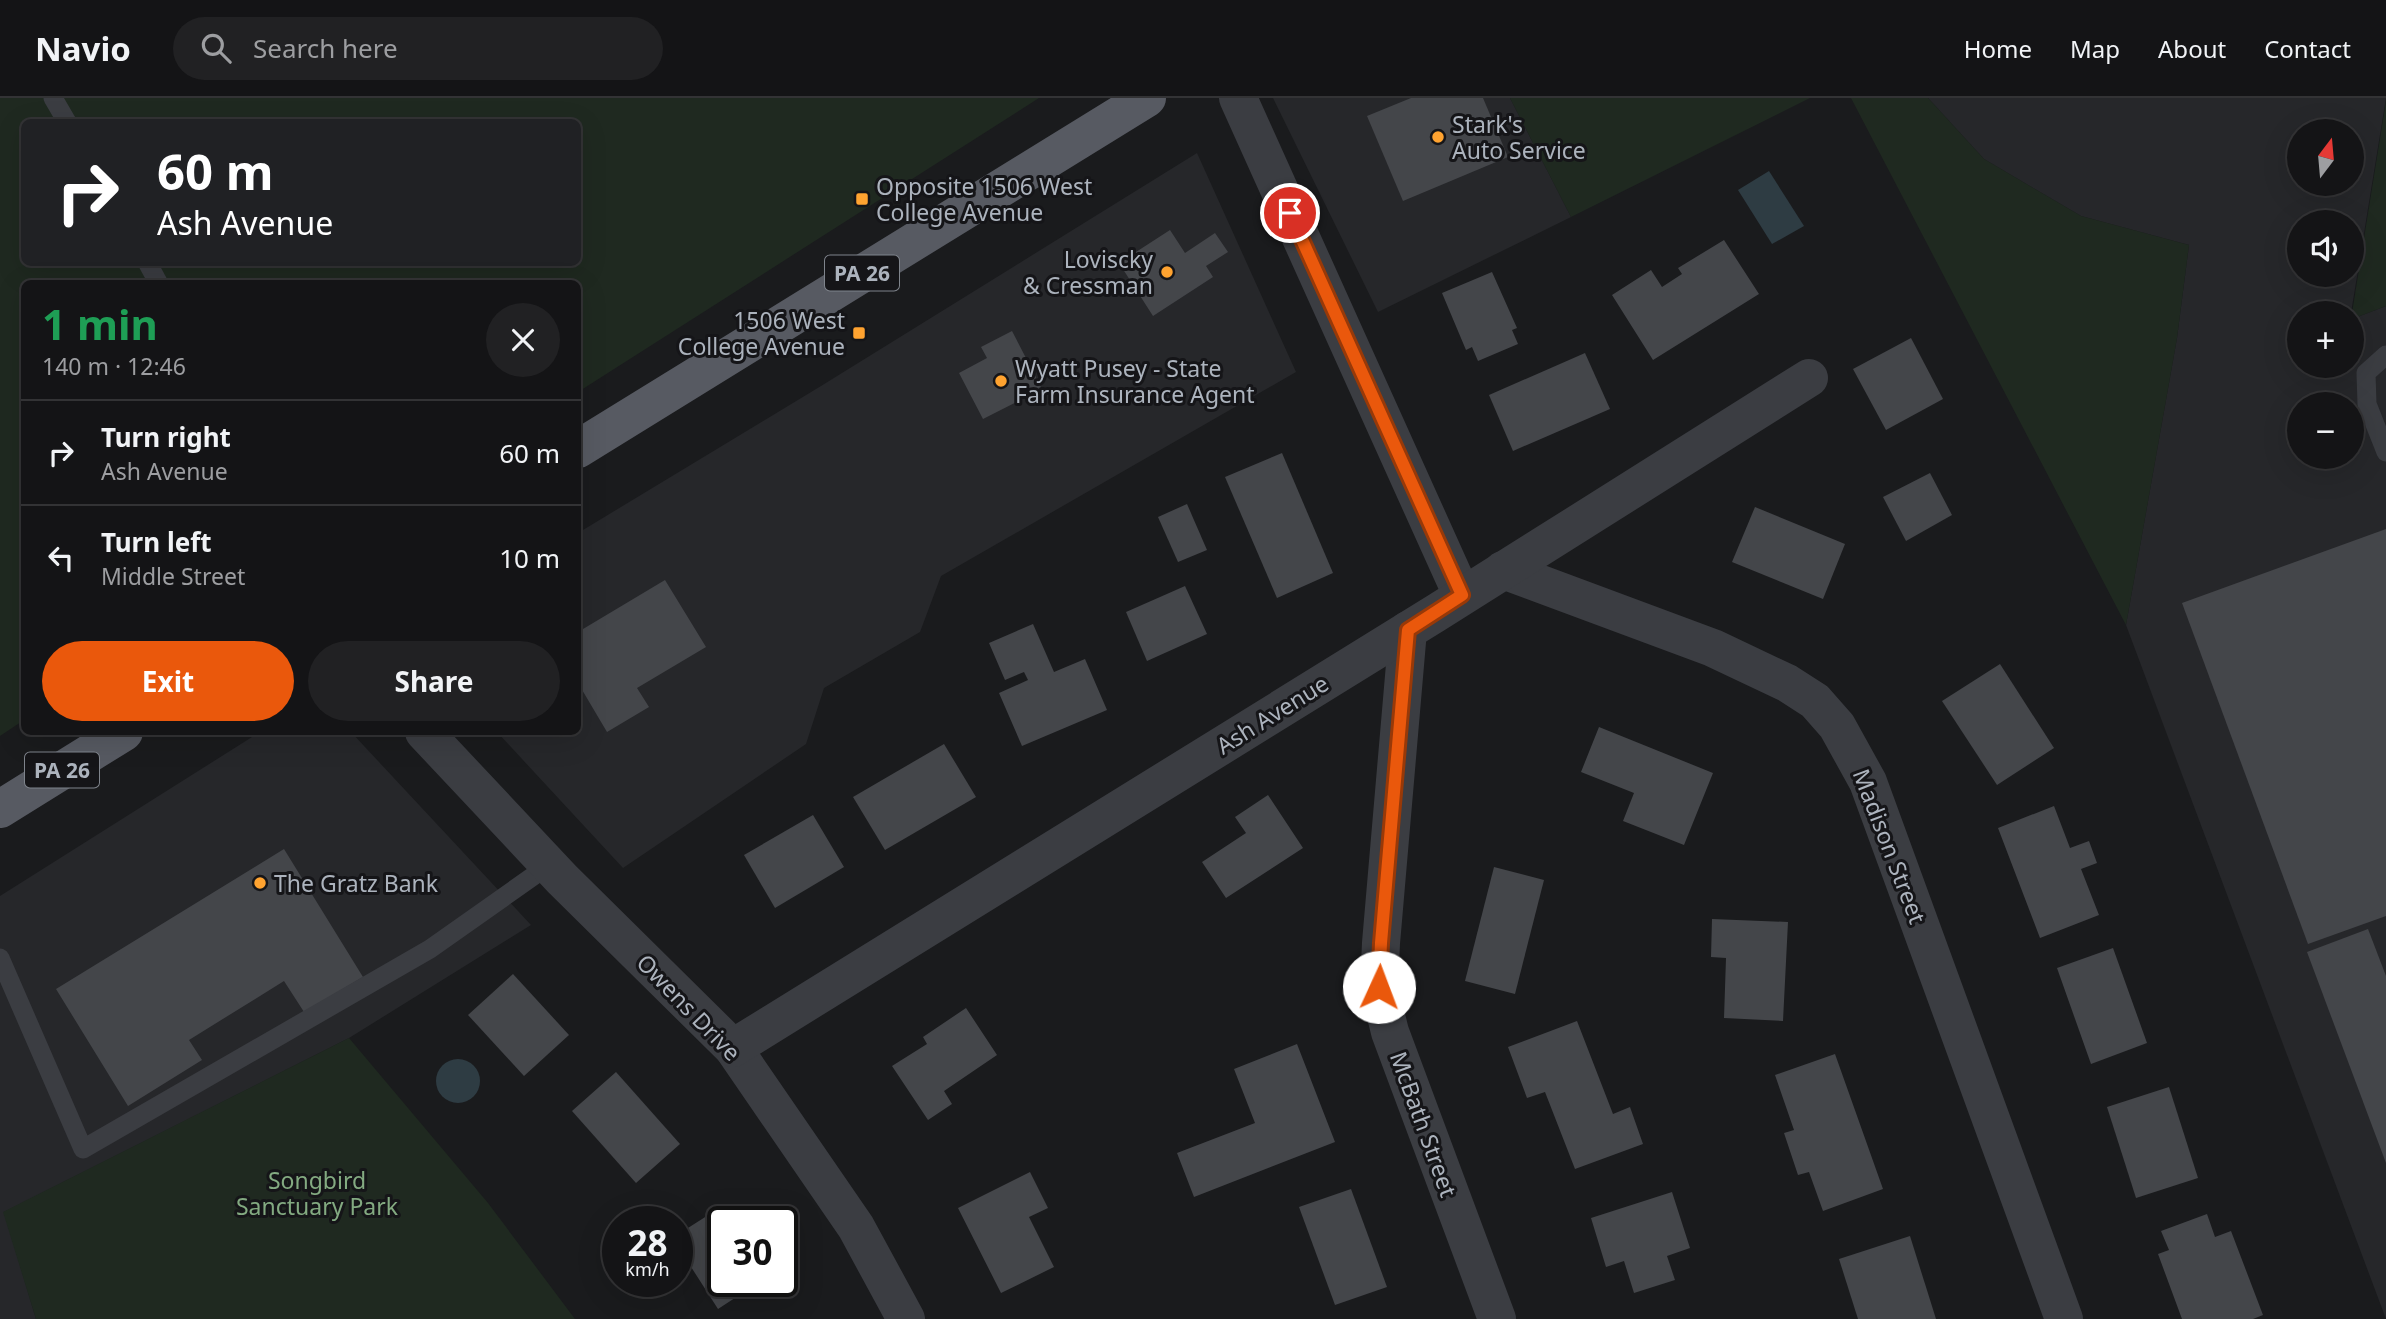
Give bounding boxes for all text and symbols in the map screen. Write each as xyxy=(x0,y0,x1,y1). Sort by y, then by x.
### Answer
search box xyxy=(173,17,663,80)
text: Navio xyxy=(35,26,131,71)
icon: search xyxy=(197,29,235,67)
text: Search here xyxy=(253,30,398,66)
text: Home xyxy=(1964,32,2032,65)
text: Map xyxy=(2070,32,2120,65)
text: About xyxy=(2158,32,2226,65)
text: Contact xyxy=(2264,32,2351,65)
place label: Stark's Auto Service xyxy=(1452,108,1586,166)
north arrow xyxy=(2287,119,2364,196)
map controls xyxy=(2287,119,2364,469)
marker: Stark's Auto Service xyxy=(1430,129,1446,145)
text: 60 m xyxy=(157,138,274,204)
icon: right xyxy=(42,147,133,238)
place label: Opposite 1506 West College Avenue xyxy=(876,170,1092,228)
pin xyxy=(1260,183,1320,243)
marker: Opposite 1506 West College Avenue xyxy=(854,191,870,207)
icon: arrive xyxy=(1271,194,1309,232)
text: Ash Avenue xyxy=(157,201,333,244)
button: sound xyxy=(2287,210,2364,287)
place label: Loviscky & Cressman xyxy=(1023,243,1153,301)
road number: PA 26 xyxy=(825,256,899,290)
marker: Loviscky & Cressman xyxy=(1159,264,1175,280)
text: 1 min xyxy=(42,295,158,352)
button: + xyxy=(2287,301,2364,378)
button: close xyxy=(486,303,560,377)
place label: 1506 West College Avenue xyxy=(678,304,845,362)
marker: 1506 West College Avenue xyxy=(851,325,867,341)
text: 140 m · 12:46 xyxy=(42,350,186,382)
place label: Wyatt Pusey - State Farm Insurance Agent xyxy=(1015,352,1255,410)
marker: Wyatt Pusey - State Farm Insurance Agent xyxy=(993,373,1009,389)
button: − xyxy=(2287,392,2364,469)
text: Turn right xyxy=(101,419,231,455)
icon: right xyxy=(42,434,80,472)
text: 60 m xyxy=(499,435,560,471)
text: Ash Avenue xyxy=(101,455,228,487)
text: Turn left xyxy=(101,524,212,560)
icon: left xyxy=(42,539,80,577)
text: 10 m xyxy=(499,540,560,576)
text: Middle Street xyxy=(101,560,245,592)
button: Exit xyxy=(42,641,294,721)
button: Share xyxy=(308,641,560,721)
street label: Ash Avenue xyxy=(1210,667,1334,761)
road number: PA 26 xyxy=(25,752,99,788)
street label: Madison Street xyxy=(1846,764,1934,928)
place label: The Gratz Bank xyxy=(274,867,439,899)
marker: The Gratz Bank xyxy=(252,875,268,891)
street label: Owens Drive xyxy=(630,947,748,1067)
position arrow xyxy=(1342,950,1416,1024)
street label: McBath Street xyxy=(1383,1047,1465,1201)
park label: Songbird Sanctuary Park xyxy=(236,1164,399,1222)
speed limit sign: 30 xyxy=(707,1206,798,1297)
text: 28 xyxy=(627,1219,668,1266)
text: km/h xyxy=(625,1257,670,1281)

